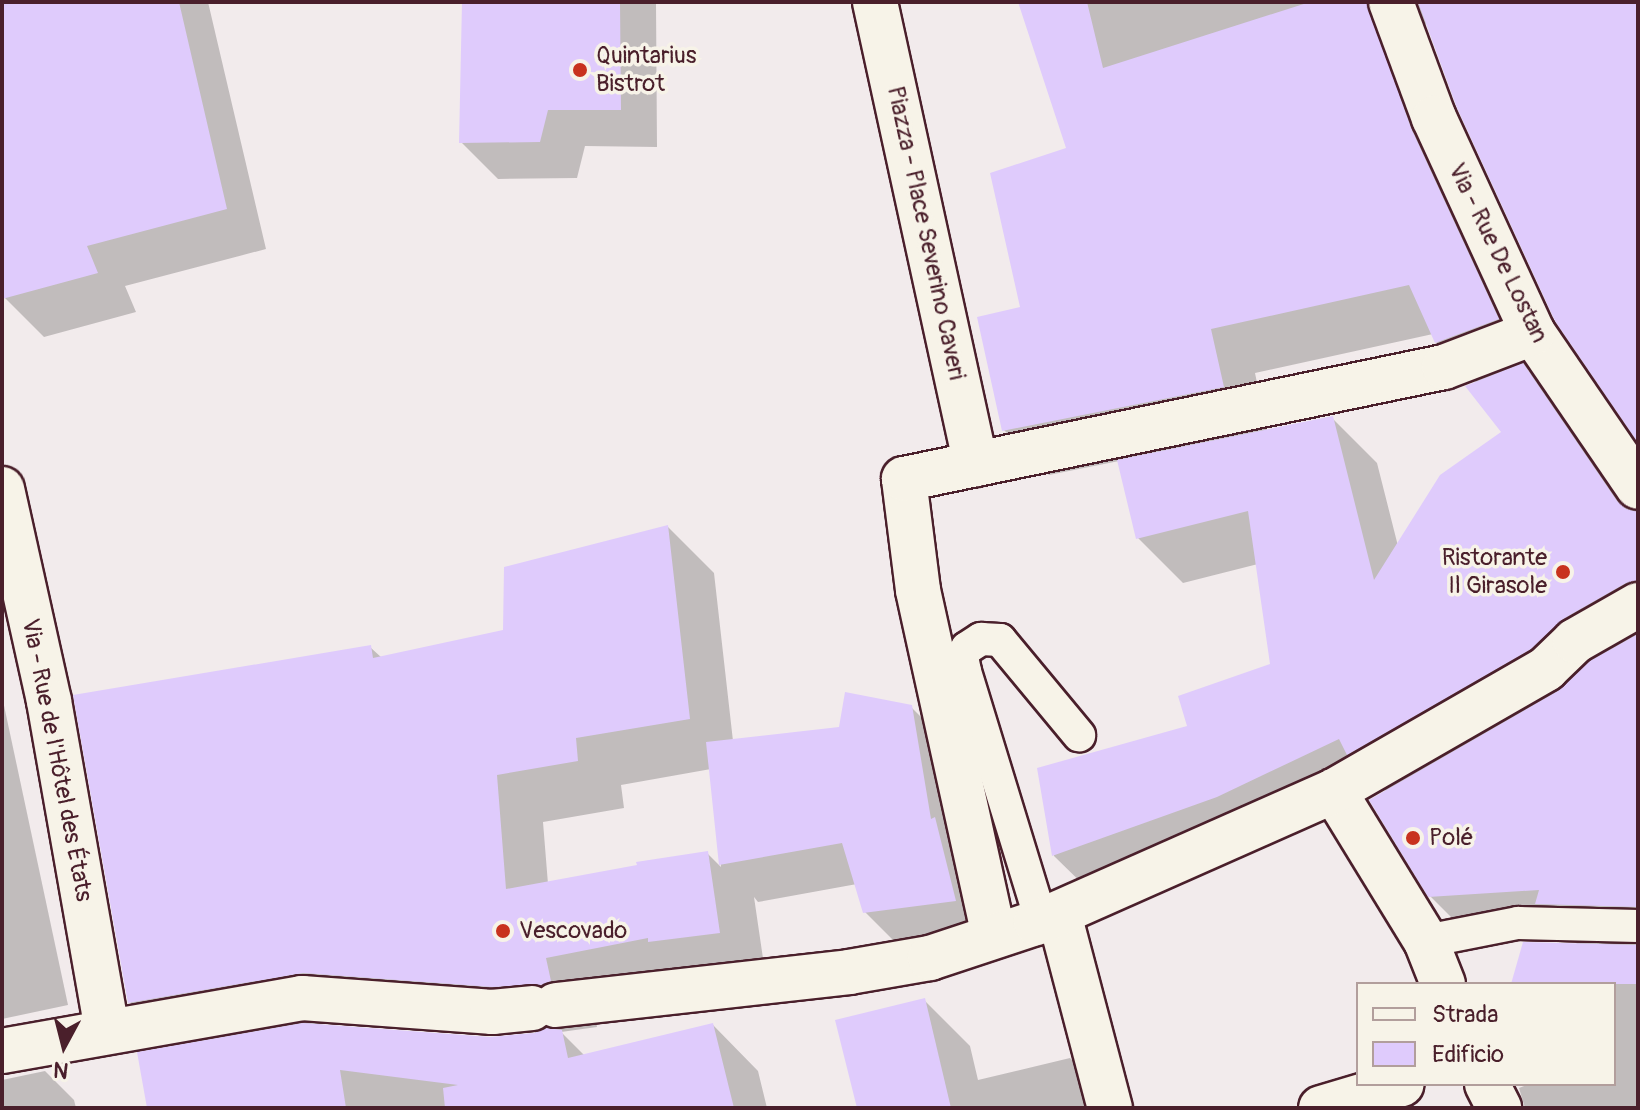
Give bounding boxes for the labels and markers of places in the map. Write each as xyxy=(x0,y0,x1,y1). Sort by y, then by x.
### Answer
place label: Quintarius Bistrot xyxy=(596,42,697,98)
marker: Quintarius Bistrot xyxy=(571,61,589,79)
place label: Ristorante Il Girasole xyxy=(1442,544,1547,600)
marker: Ristorante Il Girasole xyxy=(1554,563,1572,581)
place label: Polé xyxy=(1429,824,1474,852)
marker: Polé xyxy=(1404,829,1422,847)
place label: Vescovado xyxy=(519,917,627,945)
marker: Vescovado xyxy=(494,922,512,940)

